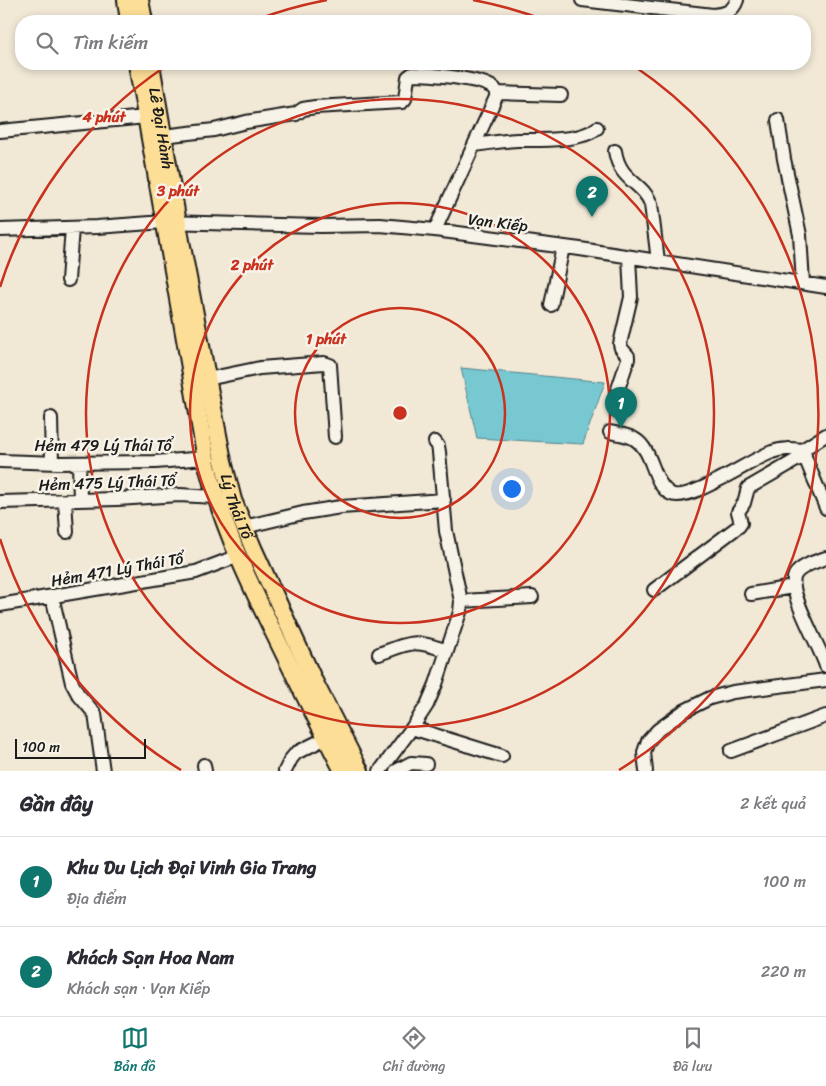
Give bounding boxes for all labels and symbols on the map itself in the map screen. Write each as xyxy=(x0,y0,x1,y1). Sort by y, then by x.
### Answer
street label: Lê Đại Hành xyxy=(140,85,183,171)
text: 4 phút xyxy=(81,104,127,130)
pin: 2 xyxy=(576,176,608,217)
text: 3 phút xyxy=(156,178,200,204)
street label: Vạn Kiếp xyxy=(466,204,530,241)
text: 2 phút xyxy=(230,252,274,278)
text: 1 phút xyxy=(306,326,347,352)
pin: 1 xyxy=(605,387,637,428)
centre of rings xyxy=(391,404,409,422)
street label: Hẻm 479 Lý Thái Tổ xyxy=(34,431,174,460)
street label: Hẻm 475 Lý Thái Tổ xyxy=(38,466,179,499)
street label: Lý Thái Tổ xyxy=(212,471,263,546)
your location xyxy=(499,476,525,502)
street label: Hẻm 471 Lý Thái Tổ xyxy=(49,543,188,595)
scale bar xyxy=(15,736,146,759)

